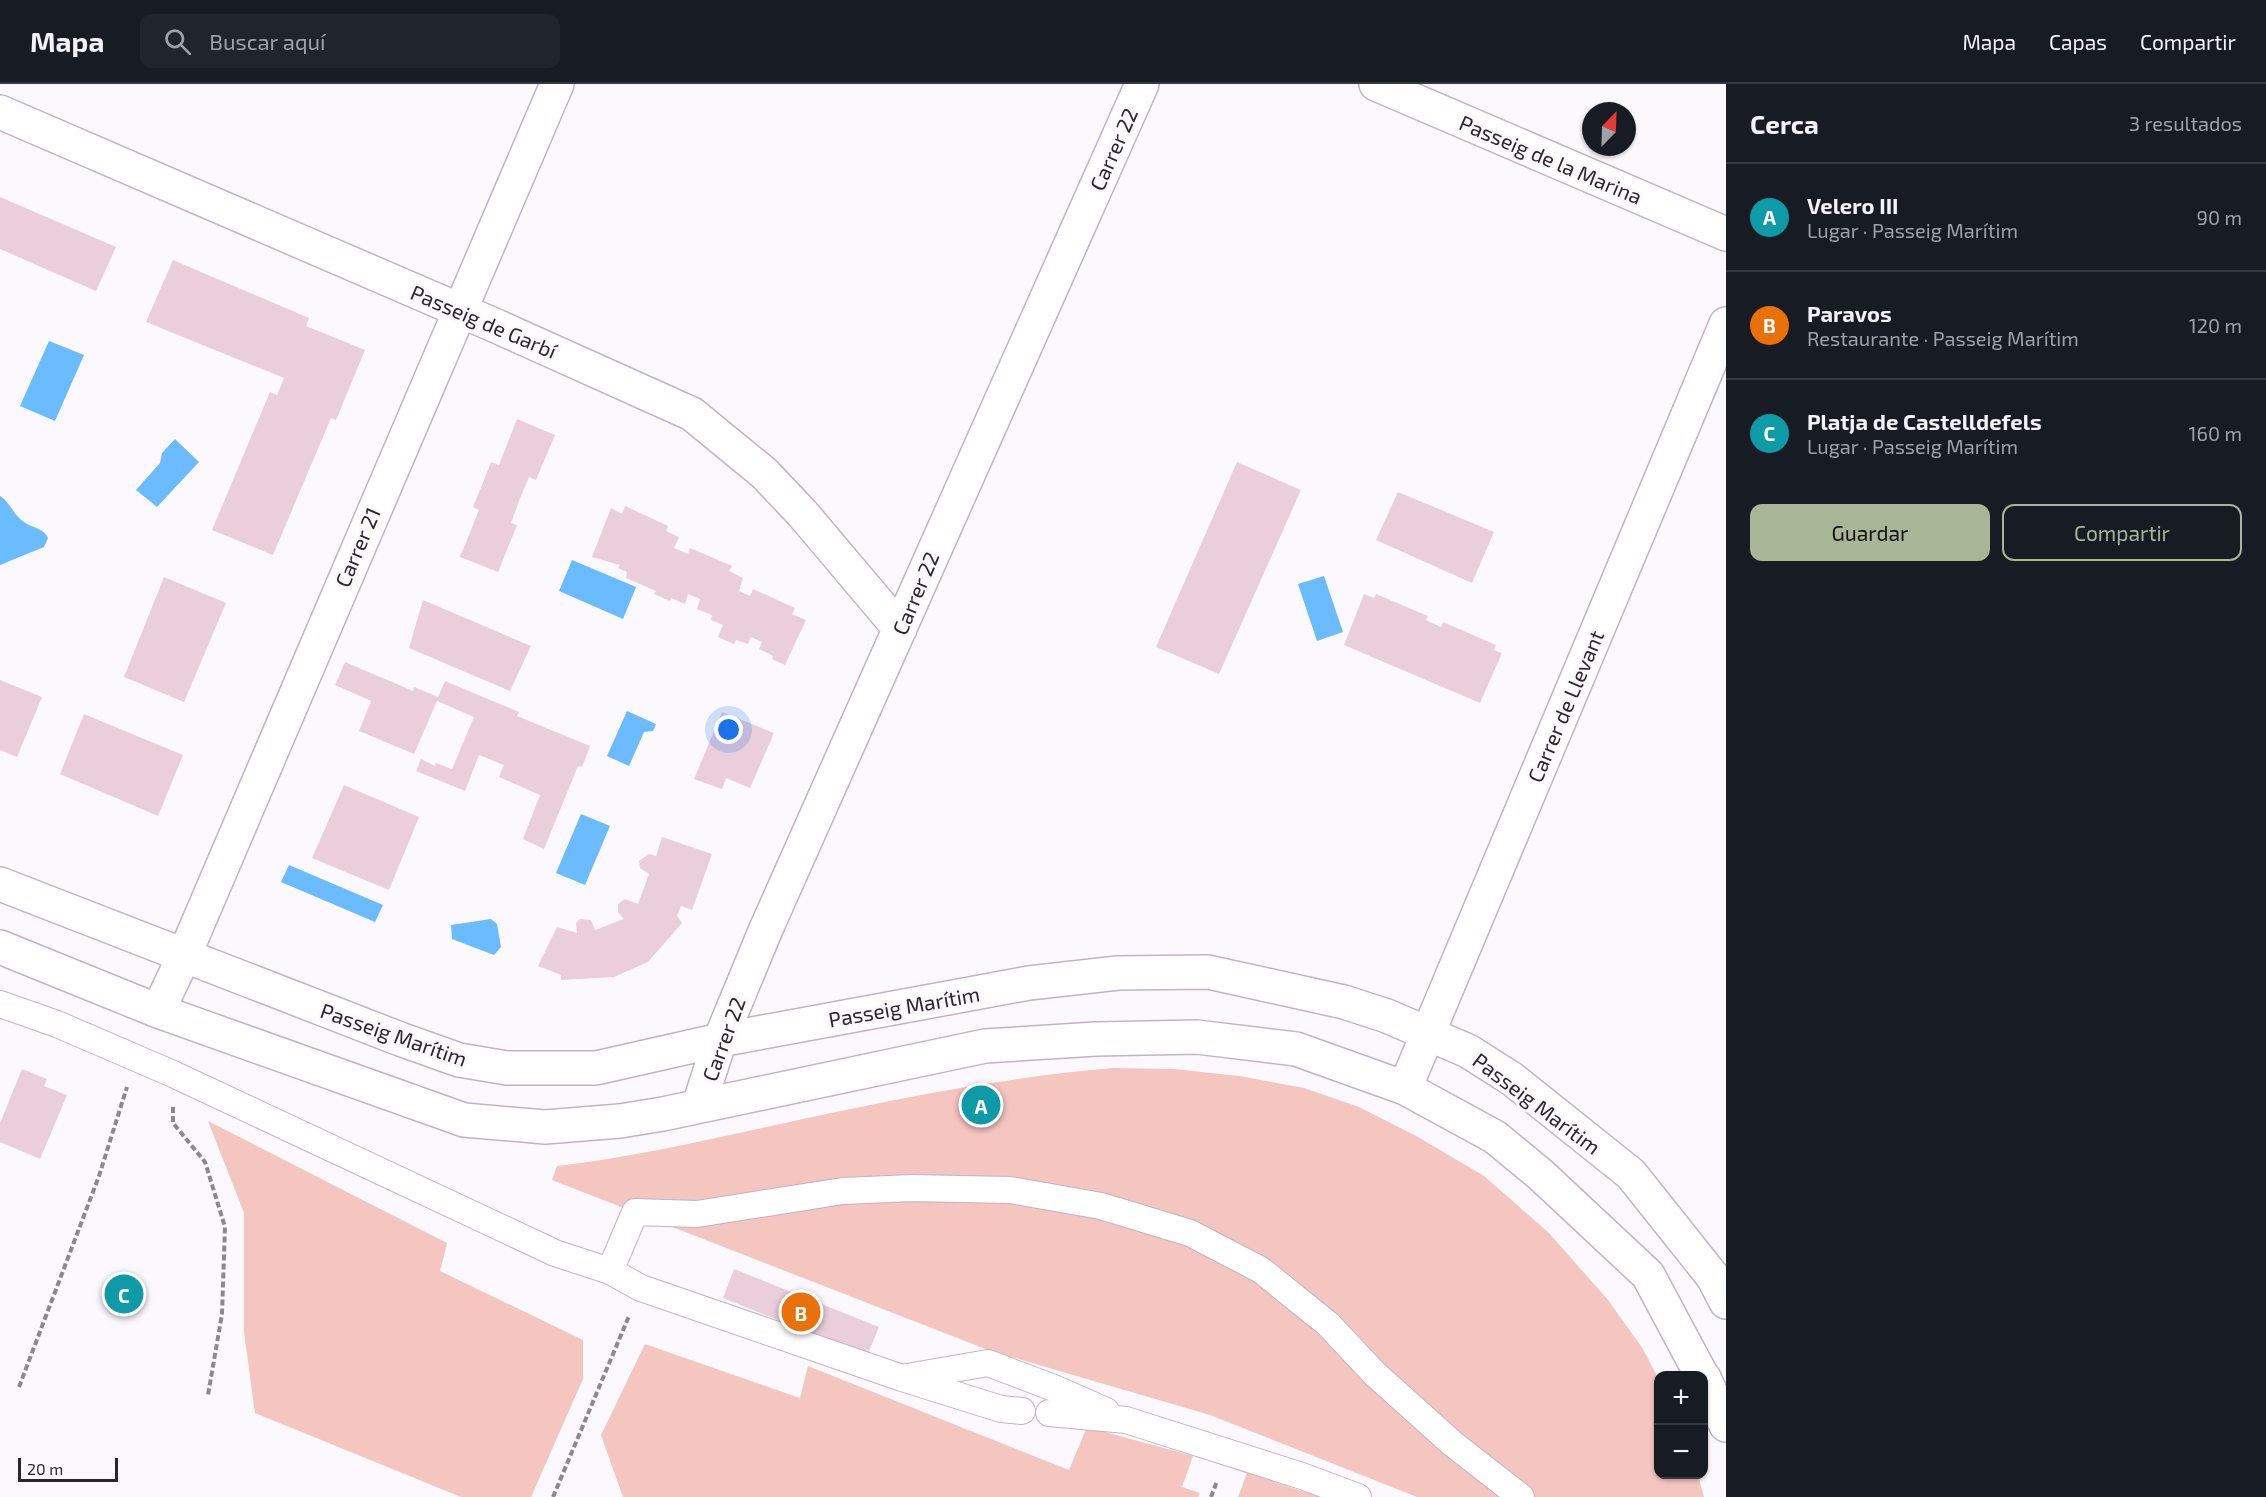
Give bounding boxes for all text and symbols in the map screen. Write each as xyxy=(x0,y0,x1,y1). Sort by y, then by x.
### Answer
search box xyxy=(140,14,560,68)
text: Mapa xyxy=(30,24,104,58)
icon: search xyxy=(161,25,194,58)
text: Buscar aquí xyxy=(209,28,325,54)
text: Mapa xyxy=(1962,29,2016,54)
text: Capas xyxy=(2049,29,2107,54)
text: Compartir xyxy=(2140,29,2236,54)
north arrow xyxy=(1582,102,1636,156)
street label: Carrer 22 xyxy=(1084,104,1142,194)
text: Cerca xyxy=(1750,108,1819,139)
street label: Passeig de la Marina xyxy=(1456,109,1646,209)
text: 3 resultados xyxy=(2129,111,2242,135)
text: Velero III xyxy=(1807,192,1899,218)
text: A xyxy=(1763,205,1776,229)
text: 90 m xyxy=(2197,205,2242,229)
text: Lugar · Passeig Marítim xyxy=(1807,218,2018,242)
street label: Passeig de Garbí xyxy=(407,279,562,363)
text: Paravos xyxy=(1807,300,1892,326)
text: B xyxy=(1763,313,1776,337)
text: 120 m xyxy=(2189,313,2242,337)
text: Restaurante · Passeig Marítim xyxy=(1807,326,2079,350)
text: Platja de Castelldefels xyxy=(1807,408,2042,434)
text: C xyxy=(1764,421,1775,445)
text: 160 m xyxy=(2189,421,2242,445)
text: Lugar · Passeig Marítim xyxy=(1807,434,2018,458)
street label: Carrer 21 xyxy=(329,503,385,591)
button: Guardar xyxy=(1750,504,1990,561)
button: Compartir xyxy=(2002,504,2242,561)
street label: Carrer 22 xyxy=(886,548,944,638)
street label: Carrer de Llevant xyxy=(1522,626,1608,786)
your location xyxy=(714,715,743,744)
street label: Passeig Marítim xyxy=(826,980,982,1032)
street label: Carrer 22 xyxy=(696,994,750,1084)
street label: Passeig Marítim xyxy=(317,997,471,1071)
street label: Passeig Marítim xyxy=(1468,1047,1606,1159)
pin: A xyxy=(962,1082,1000,1128)
pin: C xyxy=(104,1272,144,1316)
pin: B xyxy=(782,1290,820,1334)
map controls xyxy=(1654,1371,1708,1479)
button: + xyxy=(1654,1371,1708,1425)
button: − xyxy=(1654,1425,1708,1479)
scale bar xyxy=(18,1455,118,1482)
text: 20 m xyxy=(27,1459,63,1478)

